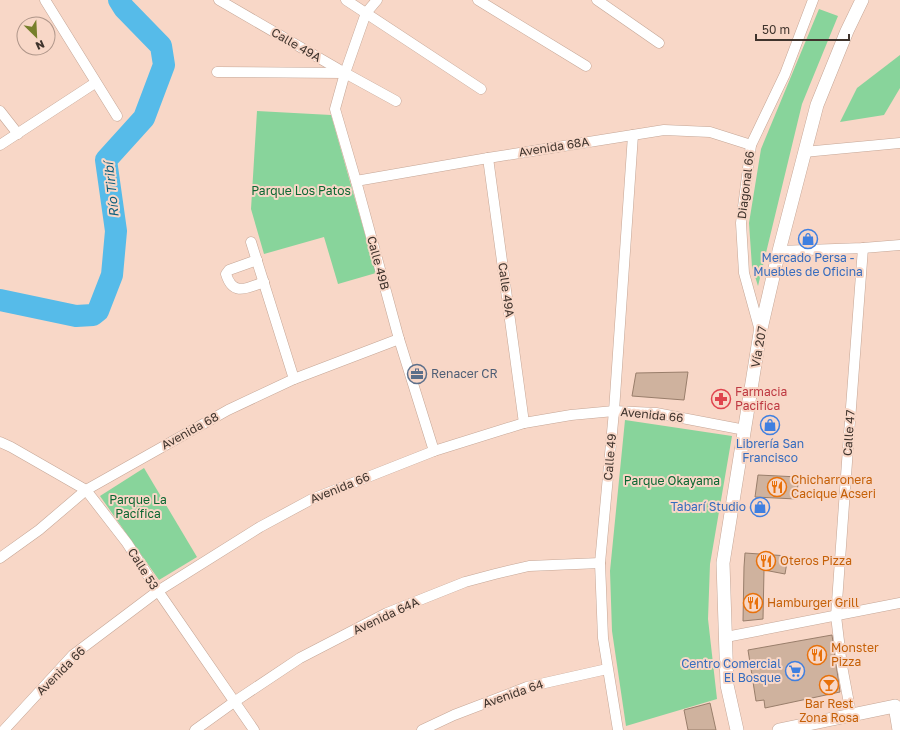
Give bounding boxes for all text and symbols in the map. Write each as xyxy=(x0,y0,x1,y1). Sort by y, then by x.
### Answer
north arrow xyxy=(16,16,56,56)
scale bar xyxy=(756,16,849,42)
text: 50 m xyxy=(762,22,790,37)
street label: Calle 49A xyxy=(269,24,324,65)
text: N xyxy=(34,38,47,53)
street label: Avenida 68A xyxy=(518,134,590,159)
street label: Diagonal 66 xyxy=(734,150,757,220)
water label: Río Tiribí xyxy=(100,158,122,218)
park label: Parque Los Patos xyxy=(251,183,351,198)
shop icon: Mercado Persa - Muebles de Oficina xyxy=(797,228,819,250)
street label: Calle 49B xyxy=(364,234,393,291)
place label: Mercado Persa - Muebles de Oficina xyxy=(753,250,863,279)
street label: Calle 49A xyxy=(495,262,518,318)
street label: Vía 207 xyxy=(747,325,770,369)
office icon: Renacer CR xyxy=(406,363,428,385)
place label: Renacer CR xyxy=(431,366,498,381)
place label: Farmacia Pacifica xyxy=(735,384,787,413)
pharmacy icon: Farmacia Pacifica xyxy=(710,388,732,410)
street label: Avenida 66 xyxy=(620,404,684,425)
street label: Avenida 68 xyxy=(159,409,221,452)
street label: Calle 47 xyxy=(839,409,858,457)
shop icon: Librería San Francisco xyxy=(759,414,781,436)
street label: Calle 49 xyxy=(600,433,619,481)
place label: Librería San Francisco xyxy=(736,436,804,465)
street label: Avenida 66 xyxy=(308,469,372,506)
place label: Chicharronera Cacique Acseri xyxy=(791,472,876,501)
park label: Parque Okayama xyxy=(624,473,720,488)
restaurant icon: Chicharronera Cacique Acseri xyxy=(766,476,788,498)
park label: Parque La Pacífica xyxy=(109,492,167,521)
shop icon: Tabarí Studio xyxy=(749,496,771,518)
place label: Tabarí Studio xyxy=(671,499,746,514)
street label: Calle 53 xyxy=(125,545,162,592)
restaurant icon: Oteros Pizza xyxy=(755,550,777,572)
place label: Oteros Pizza xyxy=(780,553,852,568)
restaurant icon: Hamburger Grill xyxy=(742,592,764,614)
street label: Avenida 64A xyxy=(350,594,421,637)
place label: Hamburger Grill xyxy=(767,595,859,610)
place label: Monster Pizza xyxy=(831,640,879,669)
street label: Avenida 66 xyxy=(33,643,88,698)
restaurant icon: Monster Pizza xyxy=(806,644,828,666)
place label: Centro Comercial El Bosque xyxy=(681,656,781,685)
supermarket icon: Centro Comercial El Bosque xyxy=(784,660,806,682)
bar icon: Bar Rest Zona Rosa xyxy=(818,674,840,696)
street label: Avenida 64 xyxy=(481,676,545,711)
place label: Bar Rest Zona Rosa xyxy=(799,696,859,725)

